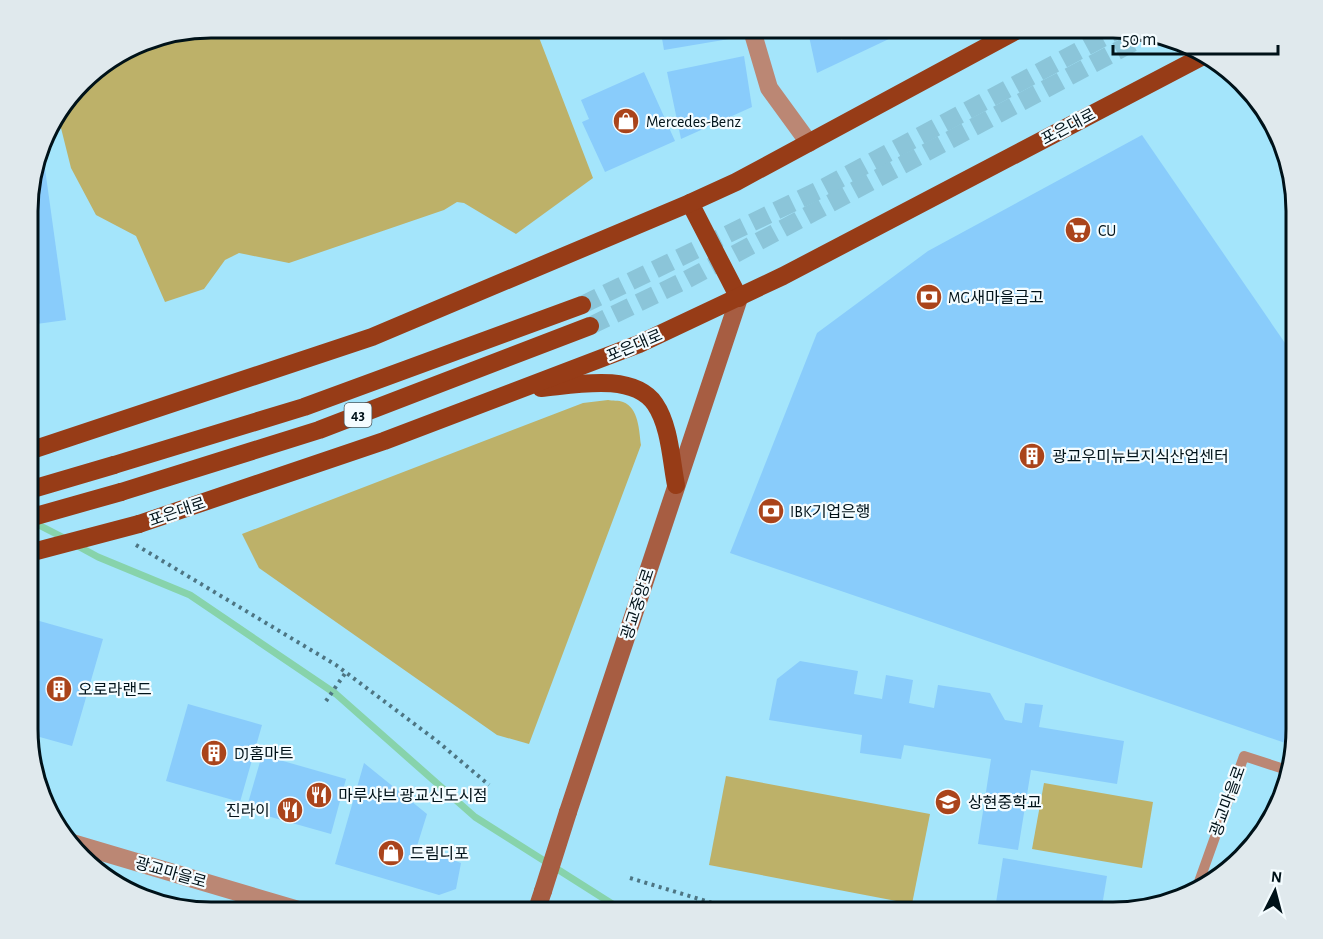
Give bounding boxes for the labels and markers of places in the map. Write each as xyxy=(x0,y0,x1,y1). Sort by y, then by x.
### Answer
shop icon: Mercedes-Benz xyxy=(611,106,641,136)
place label: Mercedes-Benz xyxy=(646,114,741,130)
supermarket icon: CU xyxy=(1063,215,1093,245)
place label: CU xyxy=(1098,223,1116,239)
bank icon: MG새마을금고 xyxy=(914,282,944,312)
place label: MG새마을금고 xyxy=(948,290,1044,306)
building icon: 광교우미뉴브지식산업센터 xyxy=(1017,441,1047,471)
place label: 광교우미뉴브지식산업센터 xyxy=(1052,449,1229,465)
bank icon: IBK기업은행 xyxy=(756,496,786,526)
place label: IBK기업은행 xyxy=(790,504,871,520)
building icon: 오로라랜드 xyxy=(44,674,74,704)
place label: 오로라랜드 xyxy=(78,682,152,698)
building icon: DJ홈마트 xyxy=(199,738,229,768)
place label: DJ홈마트 xyxy=(234,746,293,762)
restaurant icon: 마루샤브 광교신도시점 xyxy=(304,780,334,810)
school or university icon: 상현중학교 xyxy=(933,787,963,817)
place label: 마루샤브 광교신도시점 xyxy=(338,788,488,804)
place label: 상현중학교 xyxy=(968,794,1042,811)
restaurant icon: 진라이 xyxy=(275,795,305,825)
place label: 진라이 xyxy=(226,803,270,819)
shop icon: 드림디포 xyxy=(376,838,406,868)
place label: 드림디포 xyxy=(410,846,469,862)

